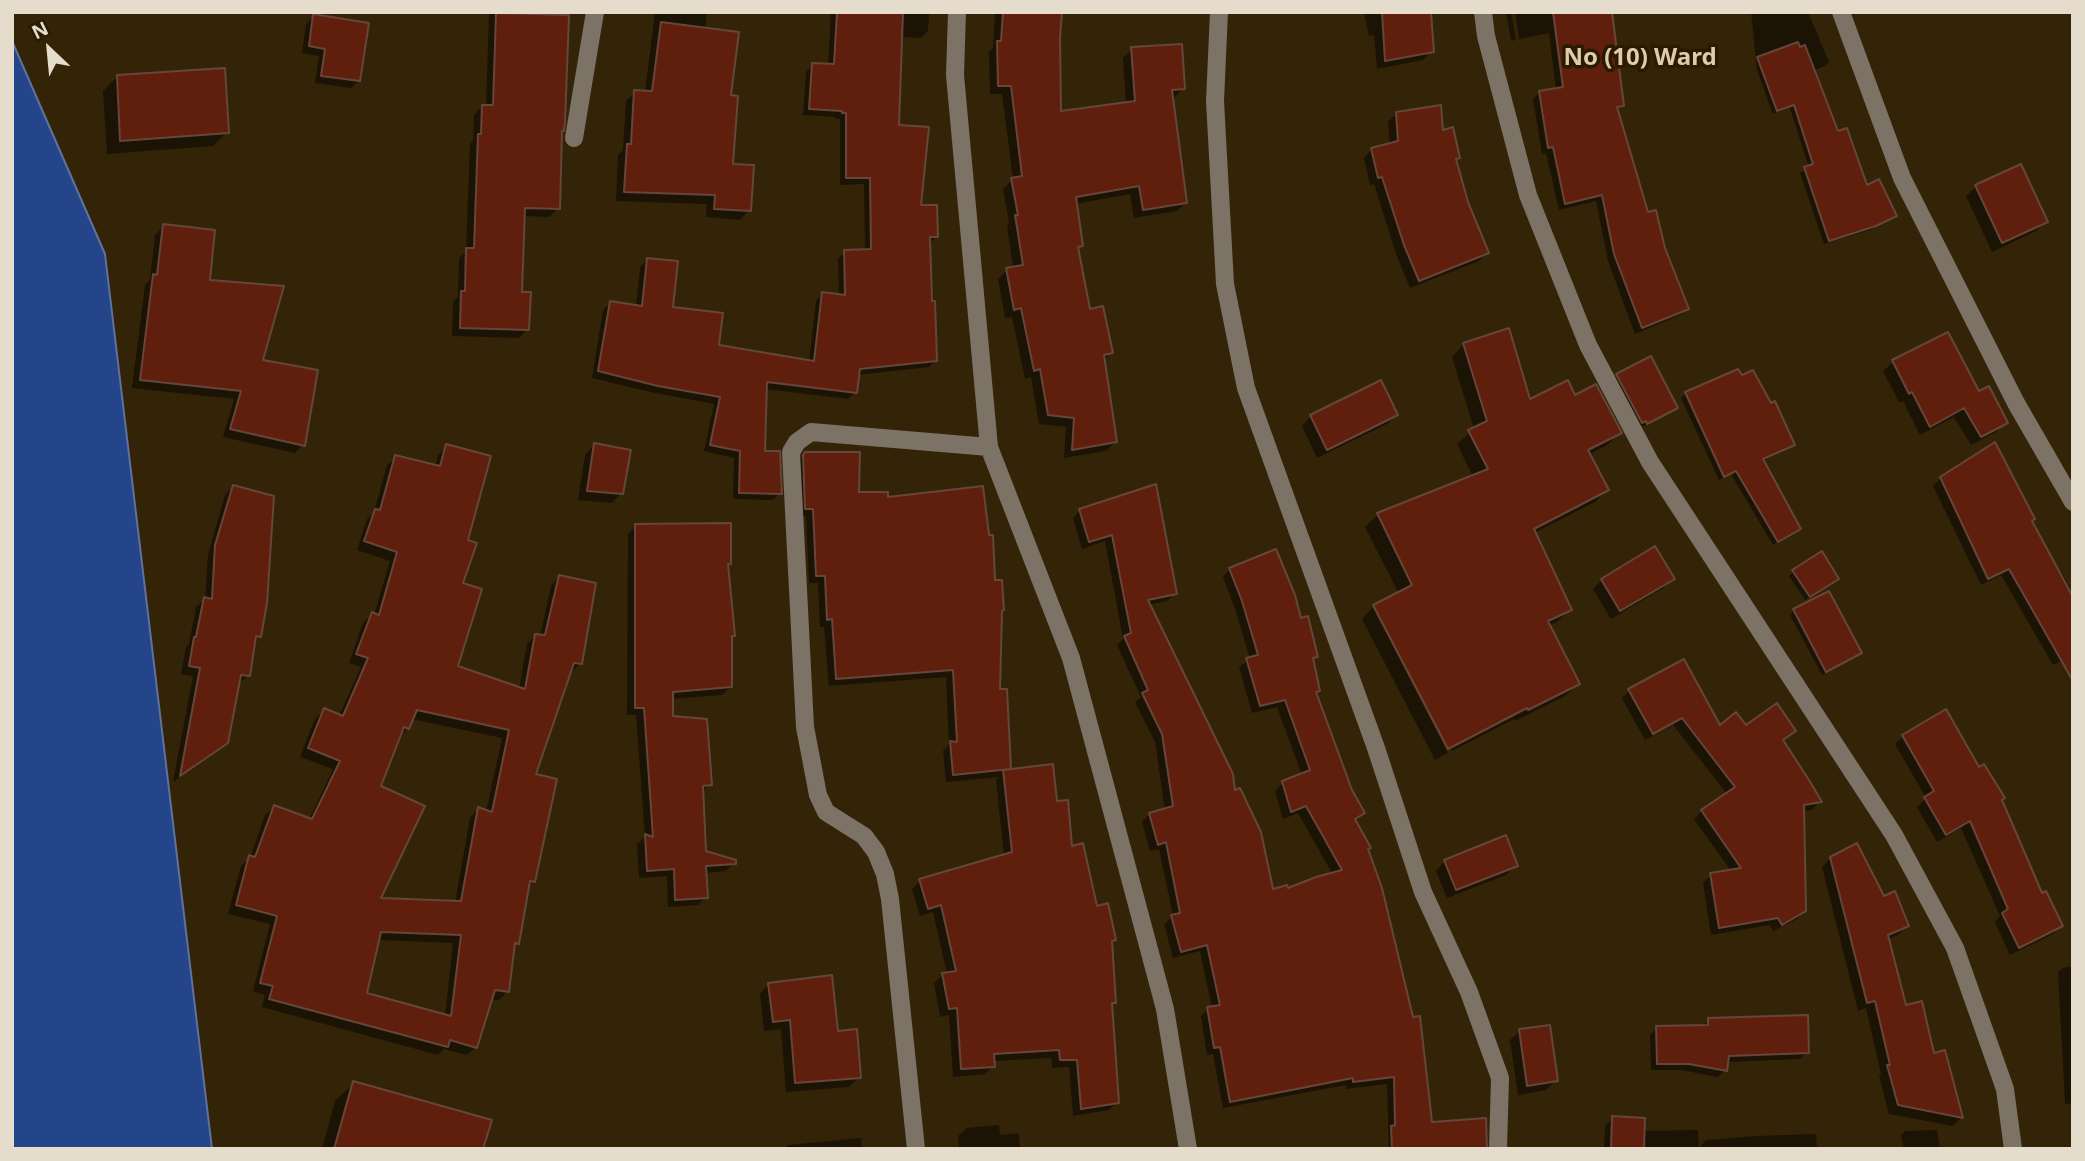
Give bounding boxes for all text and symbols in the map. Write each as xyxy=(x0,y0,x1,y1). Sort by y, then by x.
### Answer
north arrow xyxy=(14,14,84,84)
text: N xyxy=(27,15,52,45)
district label: No (10) Ward xyxy=(1563,44,1717,72)

